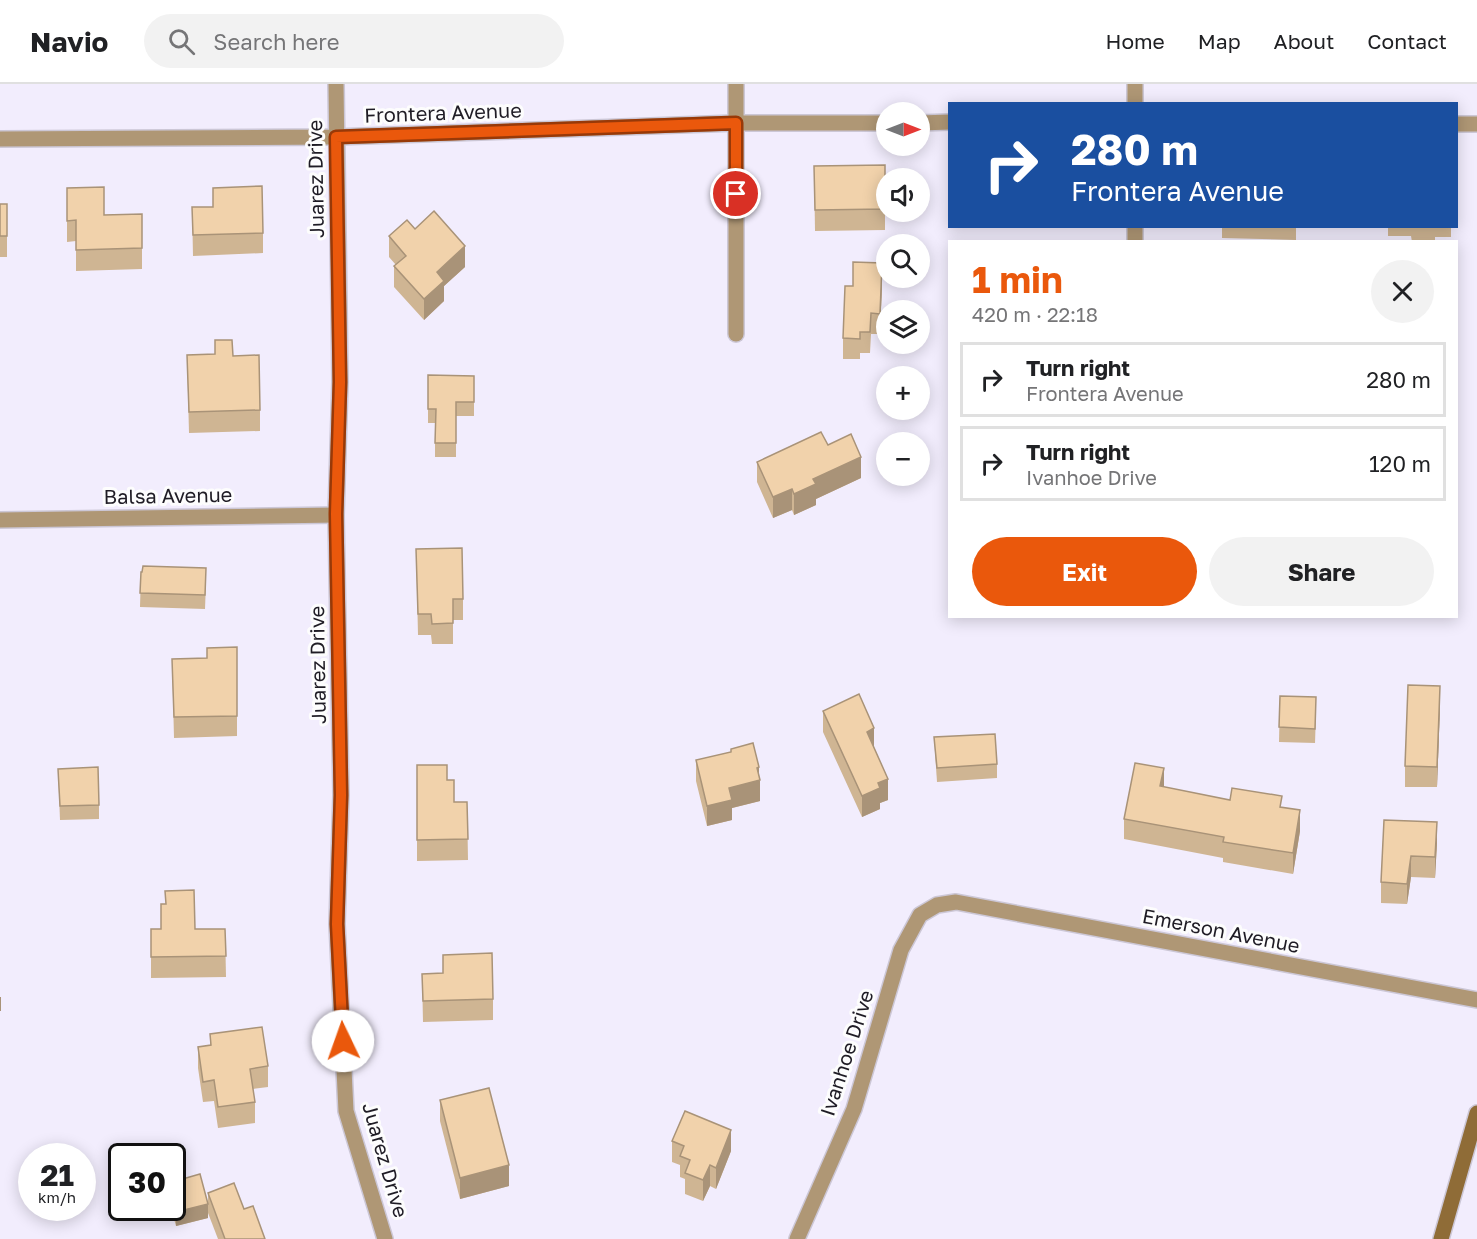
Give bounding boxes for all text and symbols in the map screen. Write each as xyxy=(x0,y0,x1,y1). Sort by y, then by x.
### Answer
search box xyxy=(144,14,564,68)
text: Navio xyxy=(30,25,108,58)
icon: search xyxy=(165,25,198,58)
text: Search here xyxy=(213,28,339,55)
text: Home xyxy=(1105,28,1165,54)
text: Map xyxy=(1198,28,1241,54)
text: About xyxy=(1274,28,1334,54)
text: Contact xyxy=(1367,28,1447,54)
street label: Frontera Avenue xyxy=(364,97,522,127)
north arrow xyxy=(876,102,930,156)
map controls xyxy=(876,102,930,486)
street label: Juarez Drive xyxy=(302,120,328,238)
text: 280 m xyxy=(1071,124,1198,174)
icon: right xyxy=(972,126,1050,204)
pin xyxy=(710,168,761,219)
button: sound xyxy=(876,168,930,222)
text: Frontera Avenue xyxy=(1071,175,1284,207)
icon: arrive xyxy=(719,177,752,210)
button: search xyxy=(876,234,930,288)
text: 1 min xyxy=(972,258,1063,301)
button: close xyxy=(1371,260,1434,323)
button: layers xyxy=(876,300,930,354)
text: 420 m · 22:18 xyxy=(972,302,1098,326)
text: Turn right xyxy=(1026,354,1130,381)
icon: right xyxy=(975,363,1008,396)
button: + xyxy=(876,366,930,420)
text: 280 m xyxy=(1366,366,1431,393)
text: Frontera Avenue xyxy=(1026,381,1184,405)
button: − xyxy=(876,432,930,486)
text: Turn right xyxy=(1026,438,1130,465)
icon: right xyxy=(975,447,1008,480)
text: 120 m xyxy=(1369,450,1431,477)
text: Ivanhoe Drive xyxy=(1026,465,1157,489)
street label: Balsa Avenue xyxy=(103,482,232,508)
button: Exit xyxy=(972,537,1197,606)
button: Share xyxy=(1209,537,1434,606)
street label: Juarez Drive xyxy=(304,606,330,724)
street label: Emerson Avenue xyxy=(1140,903,1302,957)
street label: Ivanhoe Drive xyxy=(814,987,878,1119)
position arrow xyxy=(311,1009,375,1073)
street label: Juarez Drive xyxy=(358,1099,414,1220)
speed limit sign: 30 xyxy=(108,1143,186,1221)
text: 21 xyxy=(40,1157,74,1193)
text: km/h xyxy=(38,1188,76,1206)

